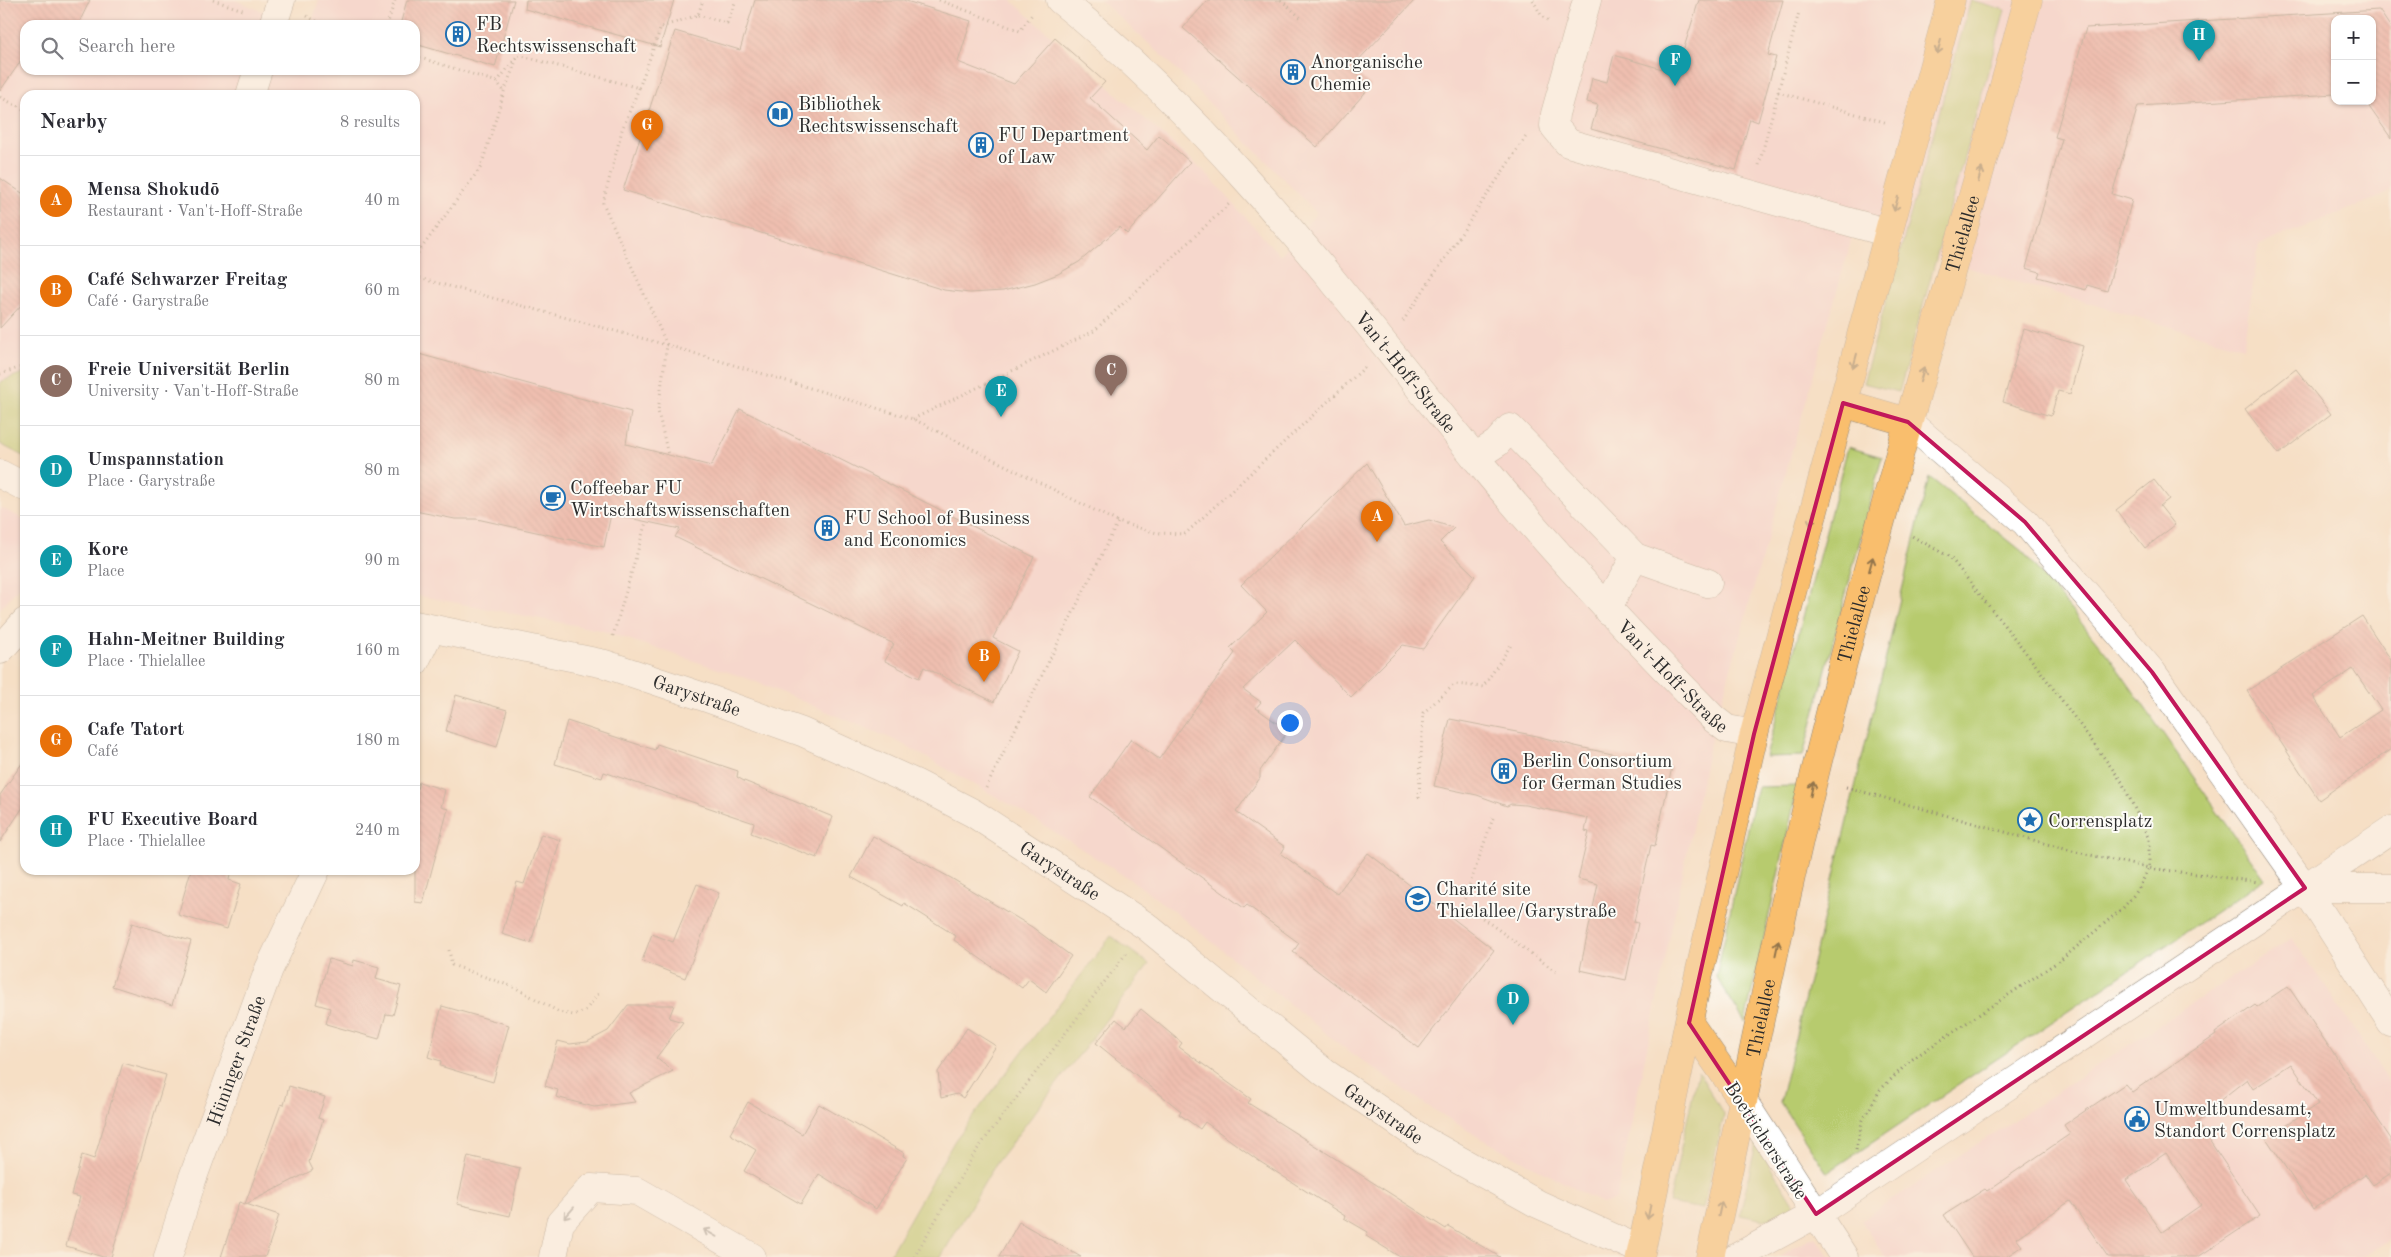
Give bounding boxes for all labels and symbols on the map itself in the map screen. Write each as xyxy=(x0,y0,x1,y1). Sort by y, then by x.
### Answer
place label: FB Rechtswissenschaft xyxy=(476,16,636,57)
pin: H xyxy=(2183,20,2215,61)
building icon: FB Rechtswissenschaft xyxy=(445,21,471,47)
one-way arrow xyxy=(1933,39,1943,55)
pin: F xyxy=(1659,45,1691,86)
place label: Anorganische Chemie xyxy=(1310,54,1423,95)
building icon: Anorganische Chemie xyxy=(1280,59,1306,85)
place label: Bibliothek Rechtswissenschaft xyxy=(798,96,958,137)
library icon: Bibliothek Rechtswissenschaft xyxy=(767,101,793,127)
pin: G xyxy=(631,110,663,151)
place label: FU Department of Law xyxy=(998,127,1129,168)
building icon: FU Department of Law xyxy=(968,132,994,158)
one-way arrow xyxy=(1975,167,1985,183)
street label: Thielallee xyxy=(1944,194,1985,276)
one-way arrow xyxy=(1891,196,1901,212)
street label: Van't-Hoff-Straße xyxy=(1350,309,1458,437)
one-way arrow xyxy=(1849,353,1859,369)
pin: C xyxy=(1095,355,1127,396)
one-way arrow xyxy=(1918,368,1928,384)
pin: E xyxy=(985,376,1017,417)
place label: Coffeebar FU Wirtschaftswissenschaften xyxy=(570,480,790,521)
cafe icon: Coffeebar FU Wirtschaftswissenschaften xyxy=(540,485,566,511)
pin: A xyxy=(1361,501,1393,542)
one-way arrow xyxy=(1807,509,1816,525)
place label: FU School of Business and Economics xyxy=(844,510,1030,551)
building icon: FU School of Business and Economics xyxy=(814,515,840,541)
one-way arrow xyxy=(1866,557,1876,573)
street label: Thielallee xyxy=(1836,584,1875,666)
street label: Van't-Hoff-Straße xyxy=(1612,618,1730,738)
pin: B xyxy=(968,641,1000,682)
street label: Garystraße xyxy=(650,674,743,721)
your location xyxy=(1277,710,1303,736)
place label: Berlin Consortium for German Studies xyxy=(1522,753,1682,794)
building icon: Berlin Consortium for German Studies xyxy=(1491,758,1517,784)
one-way arrow xyxy=(1808,782,1817,798)
place icon: Corrensplatz xyxy=(2017,807,2043,833)
place label: Corrensplatz xyxy=(2048,813,2152,832)
street label: Garystraße xyxy=(1015,839,1103,905)
place label: Charité site Thielallee/Garystraße xyxy=(1436,881,1616,922)
school or university icon: Charité site Thielallee/Garystraße xyxy=(1405,886,1431,912)
one-way arrow xyxy=(1773,940,1782,956)
street label: Thielallee xyxy=(1745,978,1780,1060)
pin: D xyxy=(1497,984,1529,1025)
street label: Hüninger Straße xyxy=(206,993,270,1129)
street label: Boetticherstraße xyxy=(1720,1079,1810,1203)
street label: Garystraße xyxy=(1339,1081,1426,1149)
place label: Umweltbundesamt, Standort Corrensplatz xyxy=(2154,1101,2336,1142)
public building icon: Umweltbundesamt, Standort Corrensplatz xyxy=(2124,1106,2150,1132)
one-way arrow xyxy=(1716,1202,1725,1218)
one-way arrow xyxy=(1644,1204,1653,1220)
one-way arrow xyxy=(564,1206,575,1219)
one-way arrow xyxy=(703,1227,717,1237)

